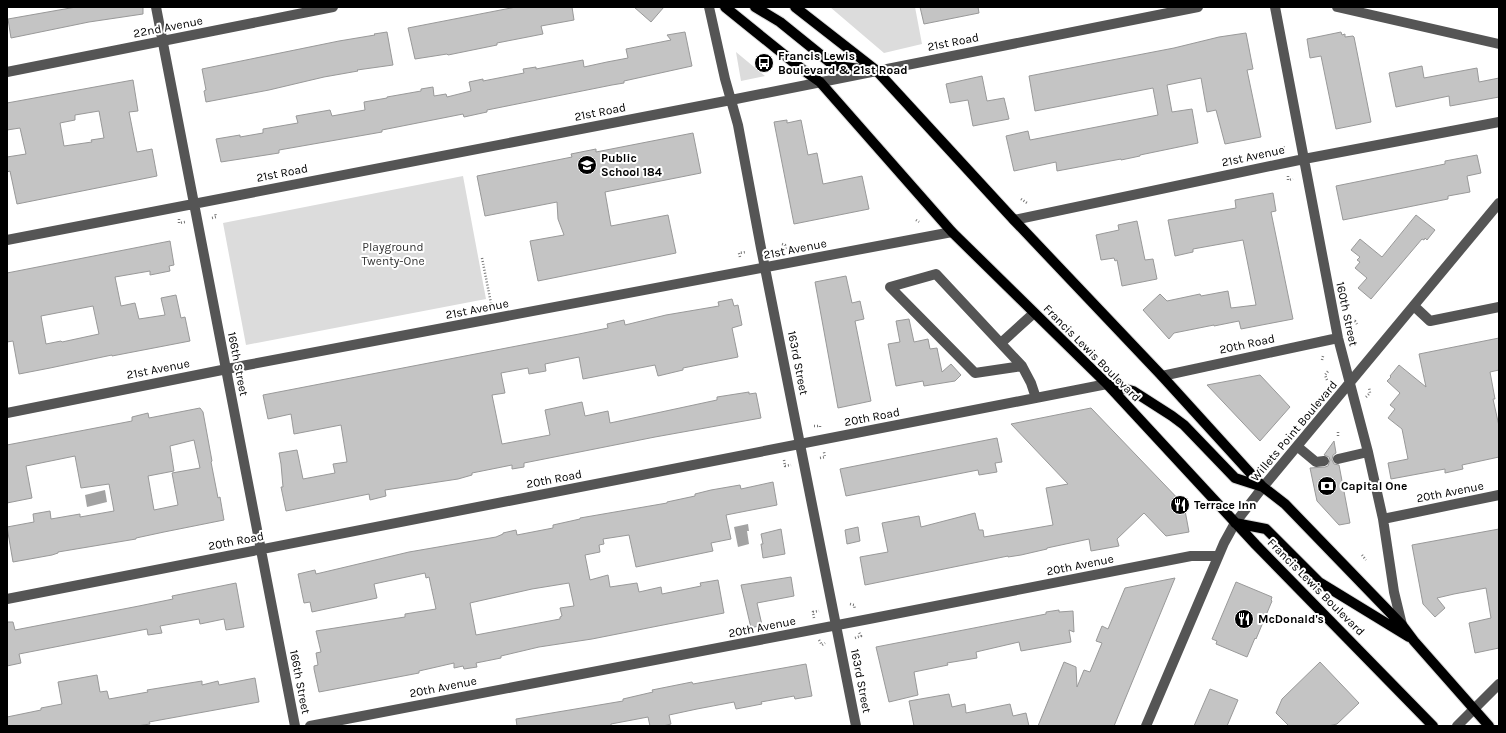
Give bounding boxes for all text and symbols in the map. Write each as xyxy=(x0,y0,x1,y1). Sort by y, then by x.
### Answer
street label: 22nd Avenue xyxy=(132,13,204,41)
street label: 21st Road xyxy=(926,30,980,54)
place label: Francis Lewis Boulevard & 21st Road xyxy=(778,49,908,77)
bus stop icon: Francis Lewis Boulevard & 21st Road xyxy=(753,52,775,74)
street label: 21st Road xyxy=(573,100,627,124)
street label: 21st Avenue xyxy=(1220,142,1286,170)
place label: Public School 184 xyxy=(601,151,662,179)
school or university icon: Public School 184 xyxy=(576,154,598,176)
street label: 21st Road xyxy=(255,161,309,185)
street label: 21st Avenue xyxy=(762,236,828,262)
park label: Playground Twenty-One xyxy=(361,240,425,268)
street label: 160th Street xyxy=(1333,281,1361,348)
street label: 21st Avenue xyxy=(444,296,510,322)
street label: Francis Lewis Boulevard xyxy=(1041,302,1143,404)
street label: 163rd Street xyxy=(785,330,811,397)
street label: 166th Street xyxy=(225,331,251,398)
street label: 20th Road xyxy=(1218,331,1276,357)
street label: 21st Avenue xyxy=(125,356,191,382)
street label: Willets Point Boulevard xyxy=(1248,378,1340,484)
street label: 20th Road xyxy=(843,405,901,429)
street label: 20th Road xyxy=(525,467,583,491)
bank icon: Capital One xyxy=(1316,475,1338,497)
place label: Capital One xyxy=(1341,479,1407,493)
street label: 20th Avenue xyxy=(1415,479,1485,505)
restaurant icon: Terrace Inn xyxy=(1169,494,1191,516)
place label: Terrace Inn xyxy=(1194,498,1257,512)
street label: 20th Road xyxy=(207,529,265,553)
street label: Francis Lewis Boulevard xyxy=(1265,536,1367,638)
street label: 20th Avenue xyxy=(1045,552,1115,578)
restaurant icon: McDonald's xyxy=(1233,608,1255,630)
place label: McDonald's xyxy=(1258,612,1324,626)
street label: 20th Avenue xyxy=(727,614,797,640)
street label: 163rd Street xyxy=(848,648,874,715)
street label: 166th Street xyxy=(287,649,313,716)
street label: 20th Avenue xyxy=(408,674,478,700)

